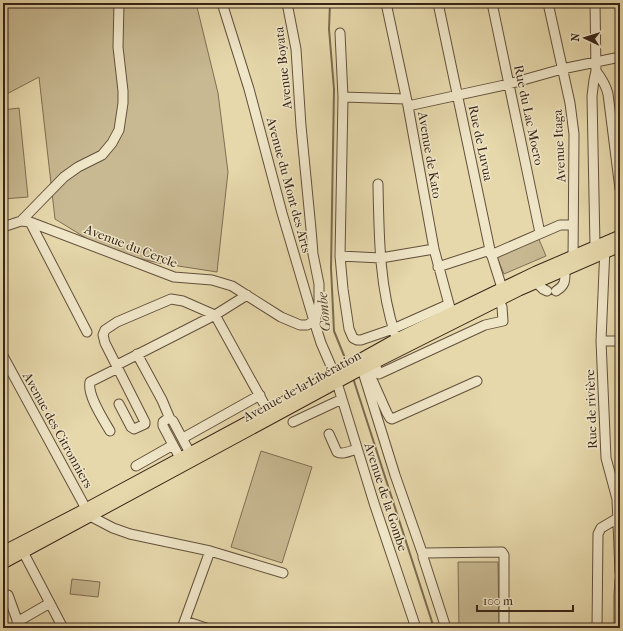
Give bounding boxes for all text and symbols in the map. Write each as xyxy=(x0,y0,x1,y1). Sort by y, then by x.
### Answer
north arrow xyxy=(565,18,605,58)
street label: Avenue Boyata xyxy=(271,25,295,111)
text: N xyxy=(569,32,582,42)
street label: Rue du Lac Moero xyxy=(511,63,547,167)
street label: Rue de Luvua xyxy=(466,104,497,183)
street label: Avenue Itaga xyxy=(550,108,568,184)
street label: Avenue de Kato xyxy=(415,109,445,200)
street label: Avenue du Mont des Arts xyxy=(263,115,314,255)
street label: Avenue du Cercle xyxy=(82,221,180,271)
water label: Gombe xyxy=(314,291,334,332)
street label: Avenue de la Libération xyxy=(240,347,364,425)
street label: Avenue des Citronniers xyxy=(19,368,96,491)
street label: Rue de rivière xyxy=(582,368,600,449)
street label: Avenue de la Gombe xyxy=(361,440,411,554)
scale bar xyxy=(477,587,573,613)
text: 100 m xyxy=(483,594,513,608)

